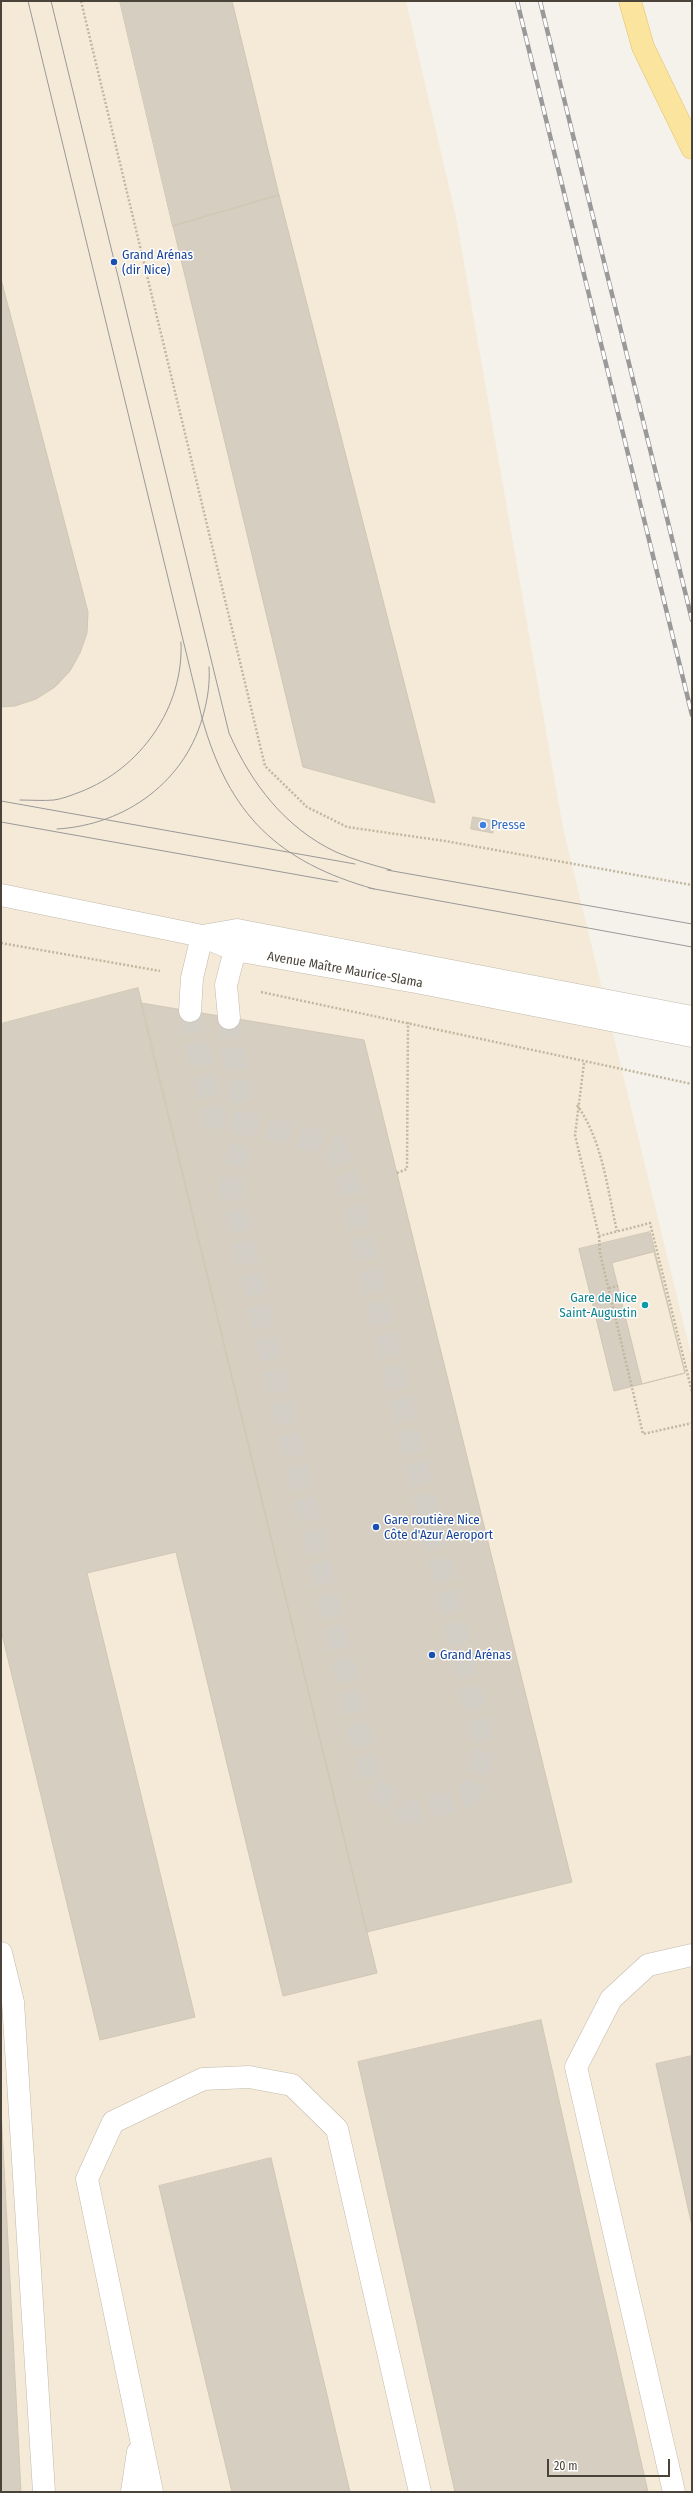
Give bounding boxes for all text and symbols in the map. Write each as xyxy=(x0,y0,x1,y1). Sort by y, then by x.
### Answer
place label: Grand Arénas (dir Nice) xyxy=(122,247,193,278)
marker: Grand Arénas (dir Nice) xyxy=(109,257,119,267)
place label: Presse xyxy=(491,817,526,833)
marker: Presse xyxy=(478,820,488,830)
street label: Avenue Maître Maurice-Slama xyxy=(266,949,424,991)
place label: Gare de Nice Saint-Augustin xyxy=(559,1290,637,1321)
marker: Gare de Nice Saint-Augustin xyxy=(640,1300,650,1310)
place label: Gare routière Nice Côte d'Azur Aeroport xyxy=(384,1512,493,1543)
marker: Gare routière Nice Côte d'Azur Aeroport xyxy=(371,1522,381,1532)
place label: Grand Arénas xyxy=(440,1647,511,1663)
marker: Grand Arénas xyxy=(427,1650,437,1660)
scale bar xyxy=(549,2451,672,2477)
text: 20 m xyxy=(554,2459,578,2473)

